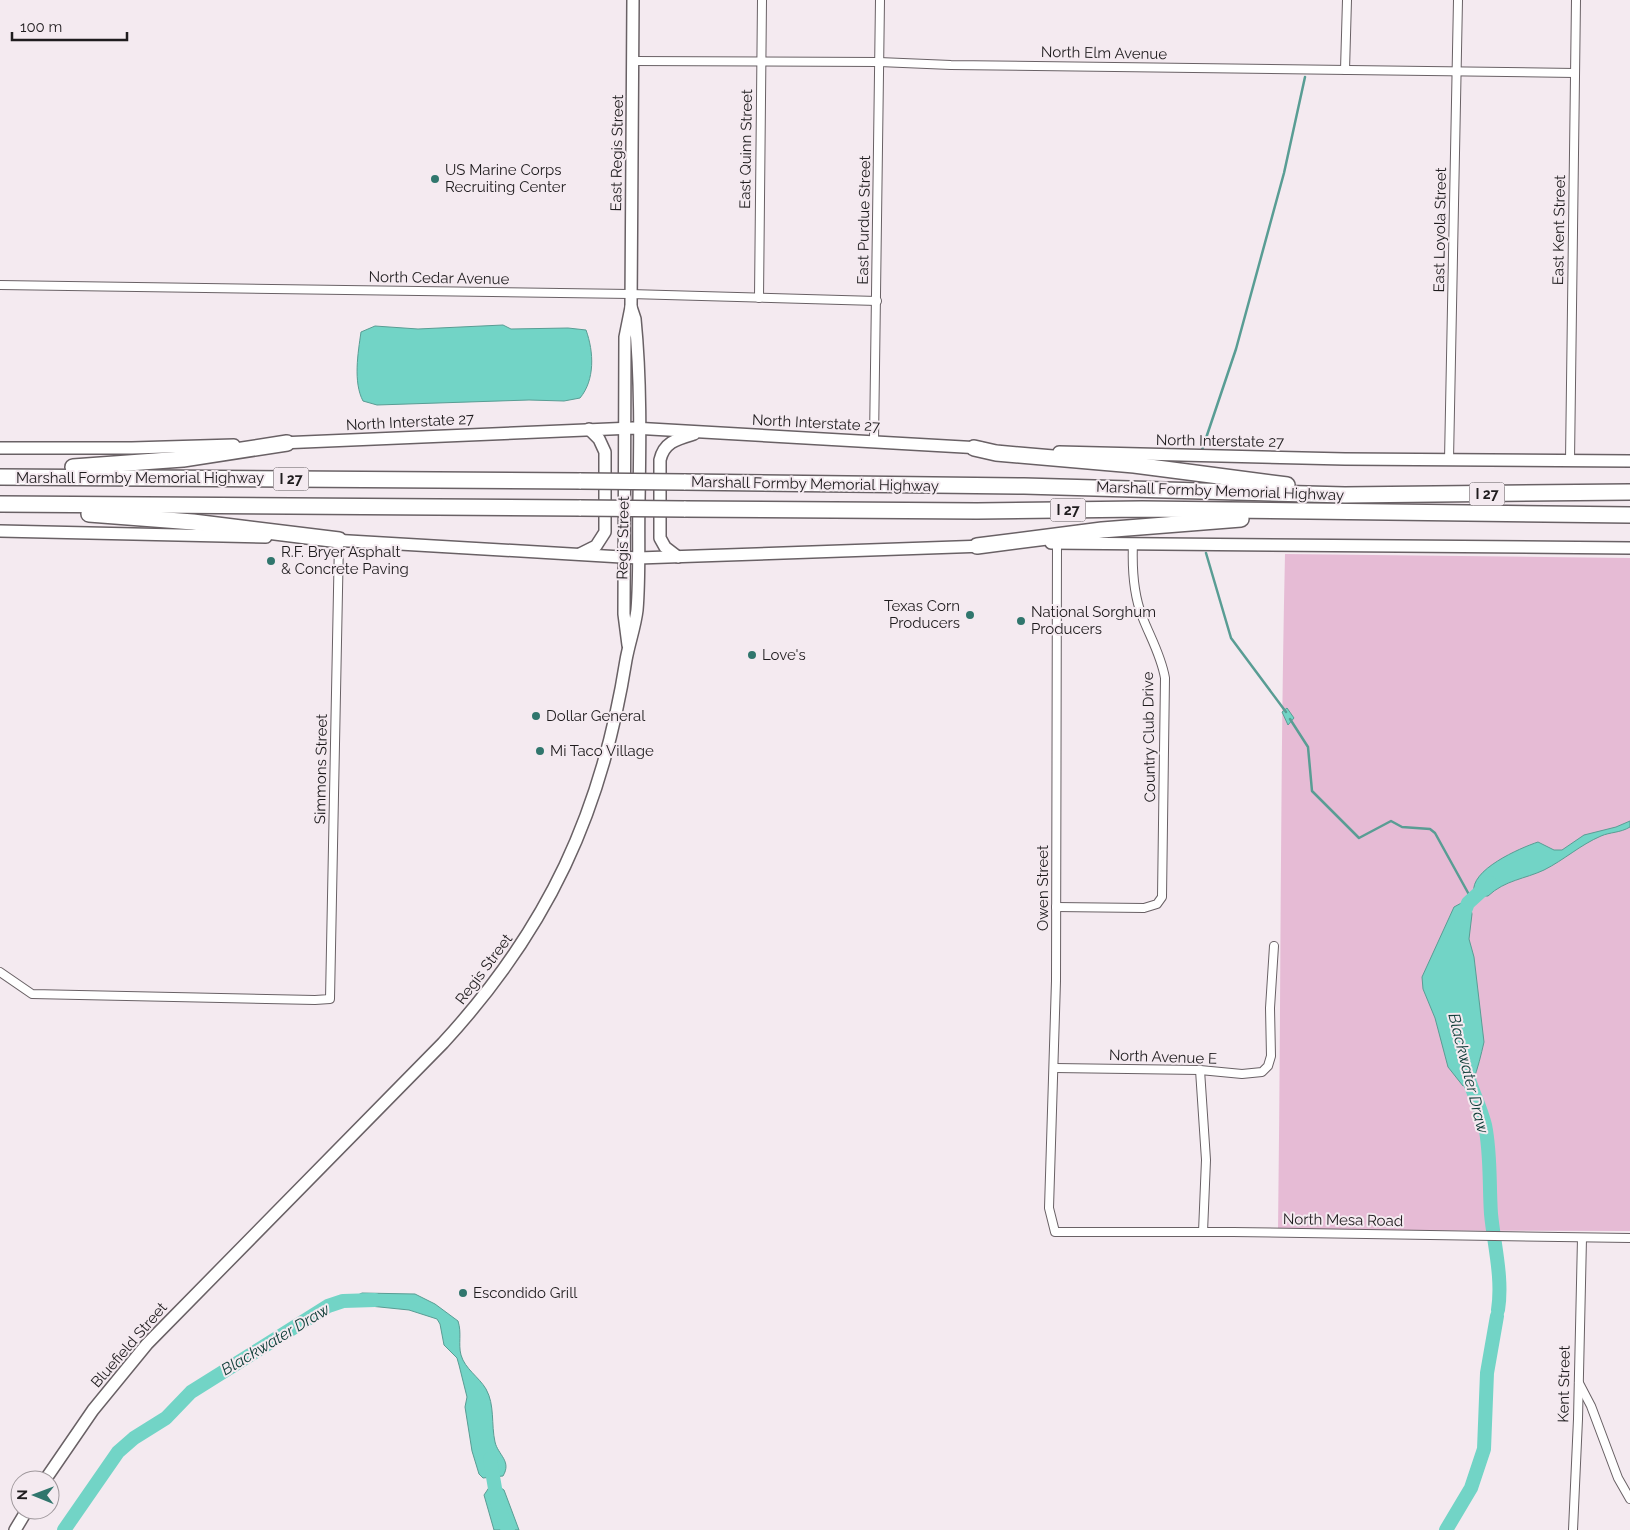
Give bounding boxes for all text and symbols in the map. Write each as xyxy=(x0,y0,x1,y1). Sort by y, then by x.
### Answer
scale bar xyxy=(12,10,128,42)
text: 100 m xyxy=(20,18,62,36)
street label: North Elm Avenue xyxy=(1041,43,1167,63)
street label: East Quinn Street xyxy=(736,89,756,209)
street label: East Regis Street xyxy=(607,94,627,212)
street label: East Purdue Street xyxy=(854,155,874,285)
place label: US Marine Corps Recruiting Center xyxy=(445,161,567,196)
street label: East Loyola Street xyxy=(1430,167,1450,293)
marker: US Marine Corps Recruiting Center xyxy=(429,173,441,185)
street label: East Kent Street xyxy=(1549,175,1569,285)
street label: North Cedar Avenue xyxy=(368,268,510,288)
street label: North Interstate 27 xyxy=(345,410,475,434)
street label: North Interstate 27 xyxy=(751,411,881,435)
street label: North Interstate 27 xyxy=(1156,431,1284,451)
road number: I 27 xyxy=(274,468,308,490)
street label: Marshall Formby Memorial Highway xyxy=(16,469,264,487)
street label: Marshall Formby Memorial Highway xyxy=(691,473,939,495)
street label: Marshall Formby Memorial Highway xyxy=(1096,478,1344,504)
road number: I 27 xyxy=(1470,482,1504,506)
street label: Regis Street xyxy=(613,496,633,580)
road number: I 27 xyxy=(1050,498,1086,522)
place label: R.F. Bryer Asphalt & Concrete Paving xyxy=(281,543,409,578)
marker: R.F. Bryer Asphalt & Concrete Paving xyxy=(265,555,277,567)
place label: Texas Corn Producers xyxy=(884,597,960,632)
place label: National Sorghum Producers xyxy=(1031,603,1156,638)
marker: Texas Corn Producers xyxy=(964,609,976,621)
marker: National Sorghum Producers xyxy=(1015,615,1027,627)
place label: Love's xyxy=(762,646,806,664)
marker: Love's xyxy=(746,649,758,661)
street label: Country Club Drive xyxy=(1139,671,1159,803)
place label: Dollar General xyxy=(546,707,646,725)
marker: Dollar General xyxy=(530,710,542,722)
street label: Simmons Street xyxy=(311,714,331,824)
place label: Mi Taco Village xyxy=(550,742,654,760)
marker: Mi Taco Village xyxy=(534,745,546,757)
street label: Owen Street xyxy=(1034,845,1052,931)
street label: Regis Street xyxy=(452,930,516,1008)
water label: Blackwater Draw xyxy=(1444,1011,1493,1136)
street label: North Avenue E xyxy=(1109,1046,1217,1068)
street label: North Mesa Road xyxy=(1283,1210,1403,1230)
place label: Escondido Grill xyxy=(473,1284,578,1302)
marker: Escondido Grill xyxy=(457,1287,469,1299)
street label: Bluefield Street xyxy=(87,1299,171,1391)
water label: Blackwater Draw xyxy=(218,1299,334,1379)
street label: Kent Street xyxy=(1554,1345,1574,1423)
north arrow xyxy=(10,1470,60,1520)
text: N xyxy=(14,1489,30,1500)

